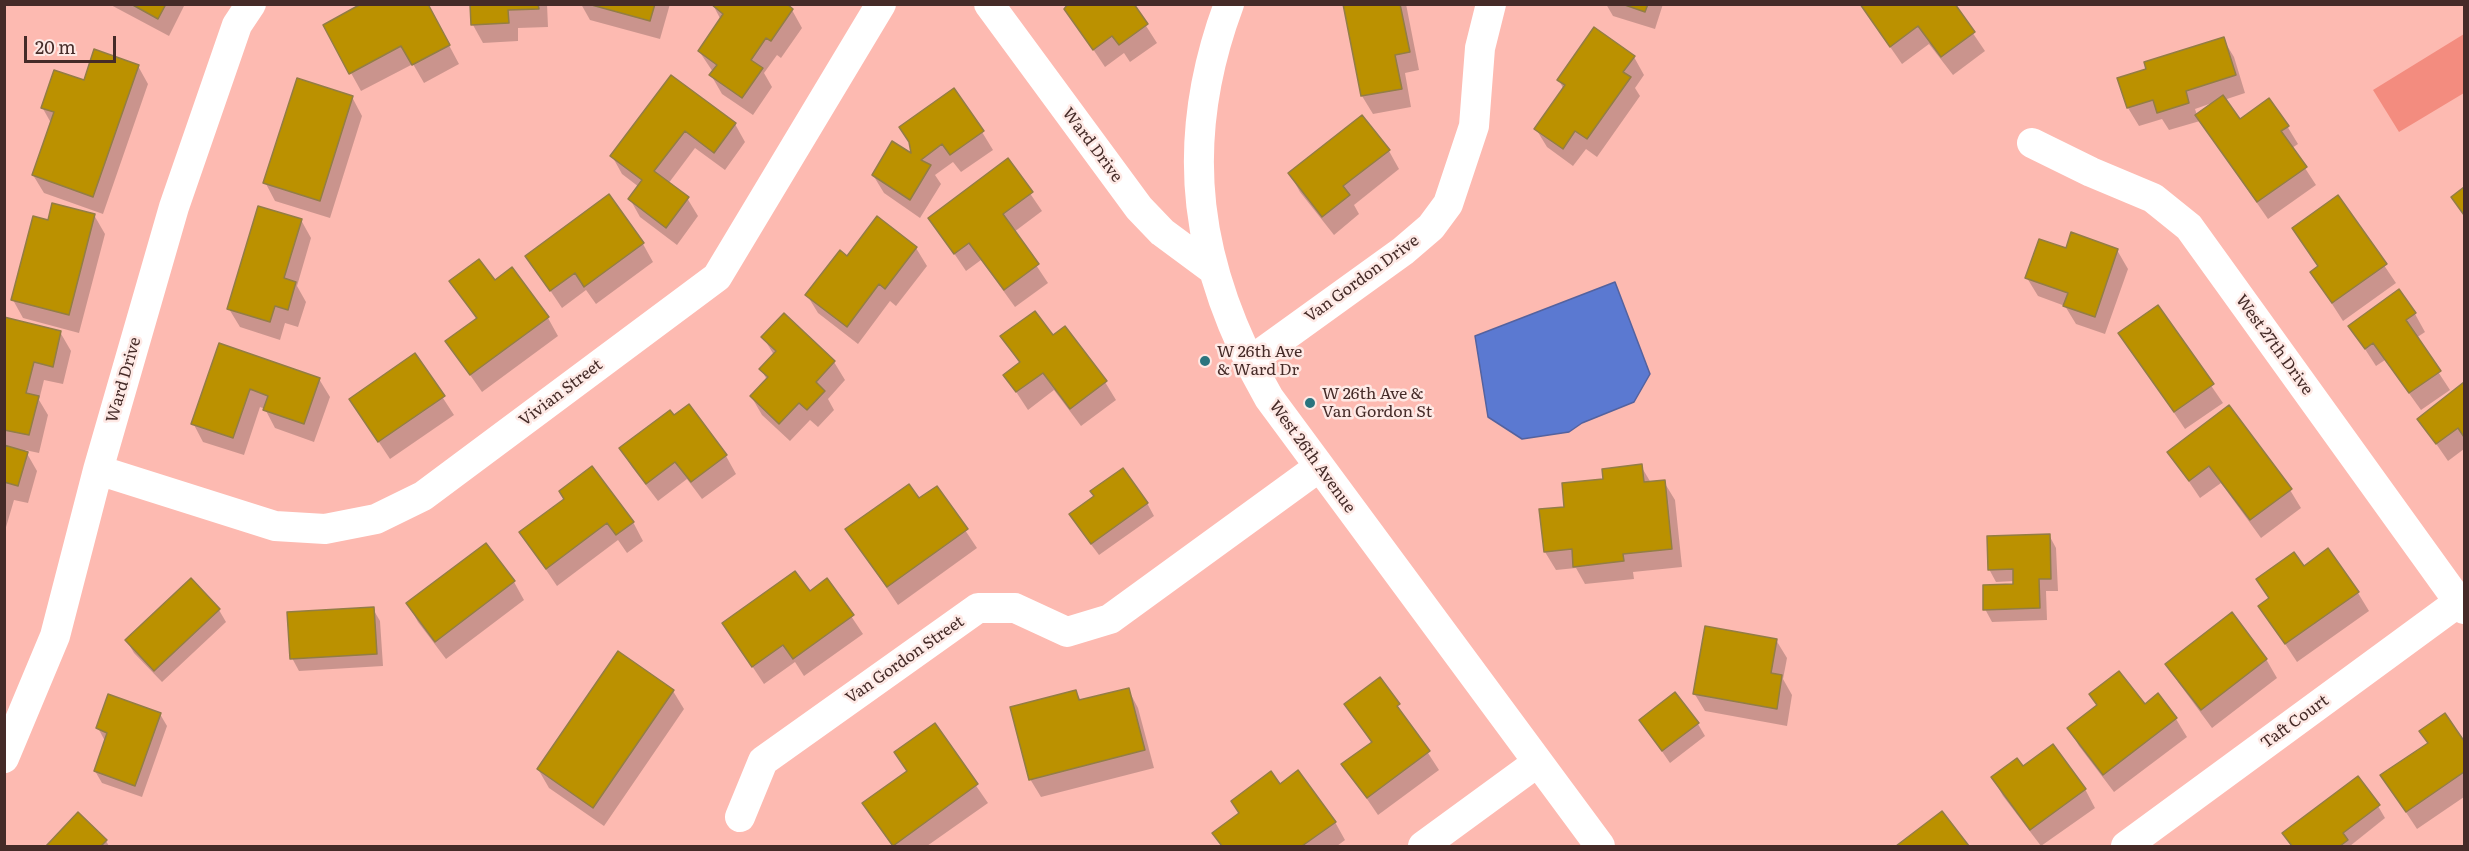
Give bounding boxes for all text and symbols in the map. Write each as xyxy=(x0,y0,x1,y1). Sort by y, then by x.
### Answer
scale bar xyxy=(27,24,118,62)
text: 20 m xyxy=(35,33,76,60)
street label: Ward Drive xyxy=(1058,104,1126,186)
street label: Van Gordon Drive xyxy=(1301,231,1423,327)
street label: West 27th Drive xyxy=(2231,291,2317,399)
street label: Ward Drive xyxy=(103,335,145,425)
place label: W 26th Ave & Ward Dr xyxy=(1217,342,1302,380)
marker: W 26th Ave & Ward Dr xyxy=(1198,354,1212,368)
street label: Vivian Street xyxy=(516,355,606,431)
place label: W 26th Ave & Van Gordon St xyxy=(1322,384,1432,422)
marker: W 26th Ave & Van Gordon St xyxy=(1303,396,1317,410)
street label: West 26th Avenue xyxy=(1265,397,1359,517)
street label: Van Gordon Street xyxy=(842,612,968,708)
street label: Taft Court xyxy=(2257,691,2333,753)

